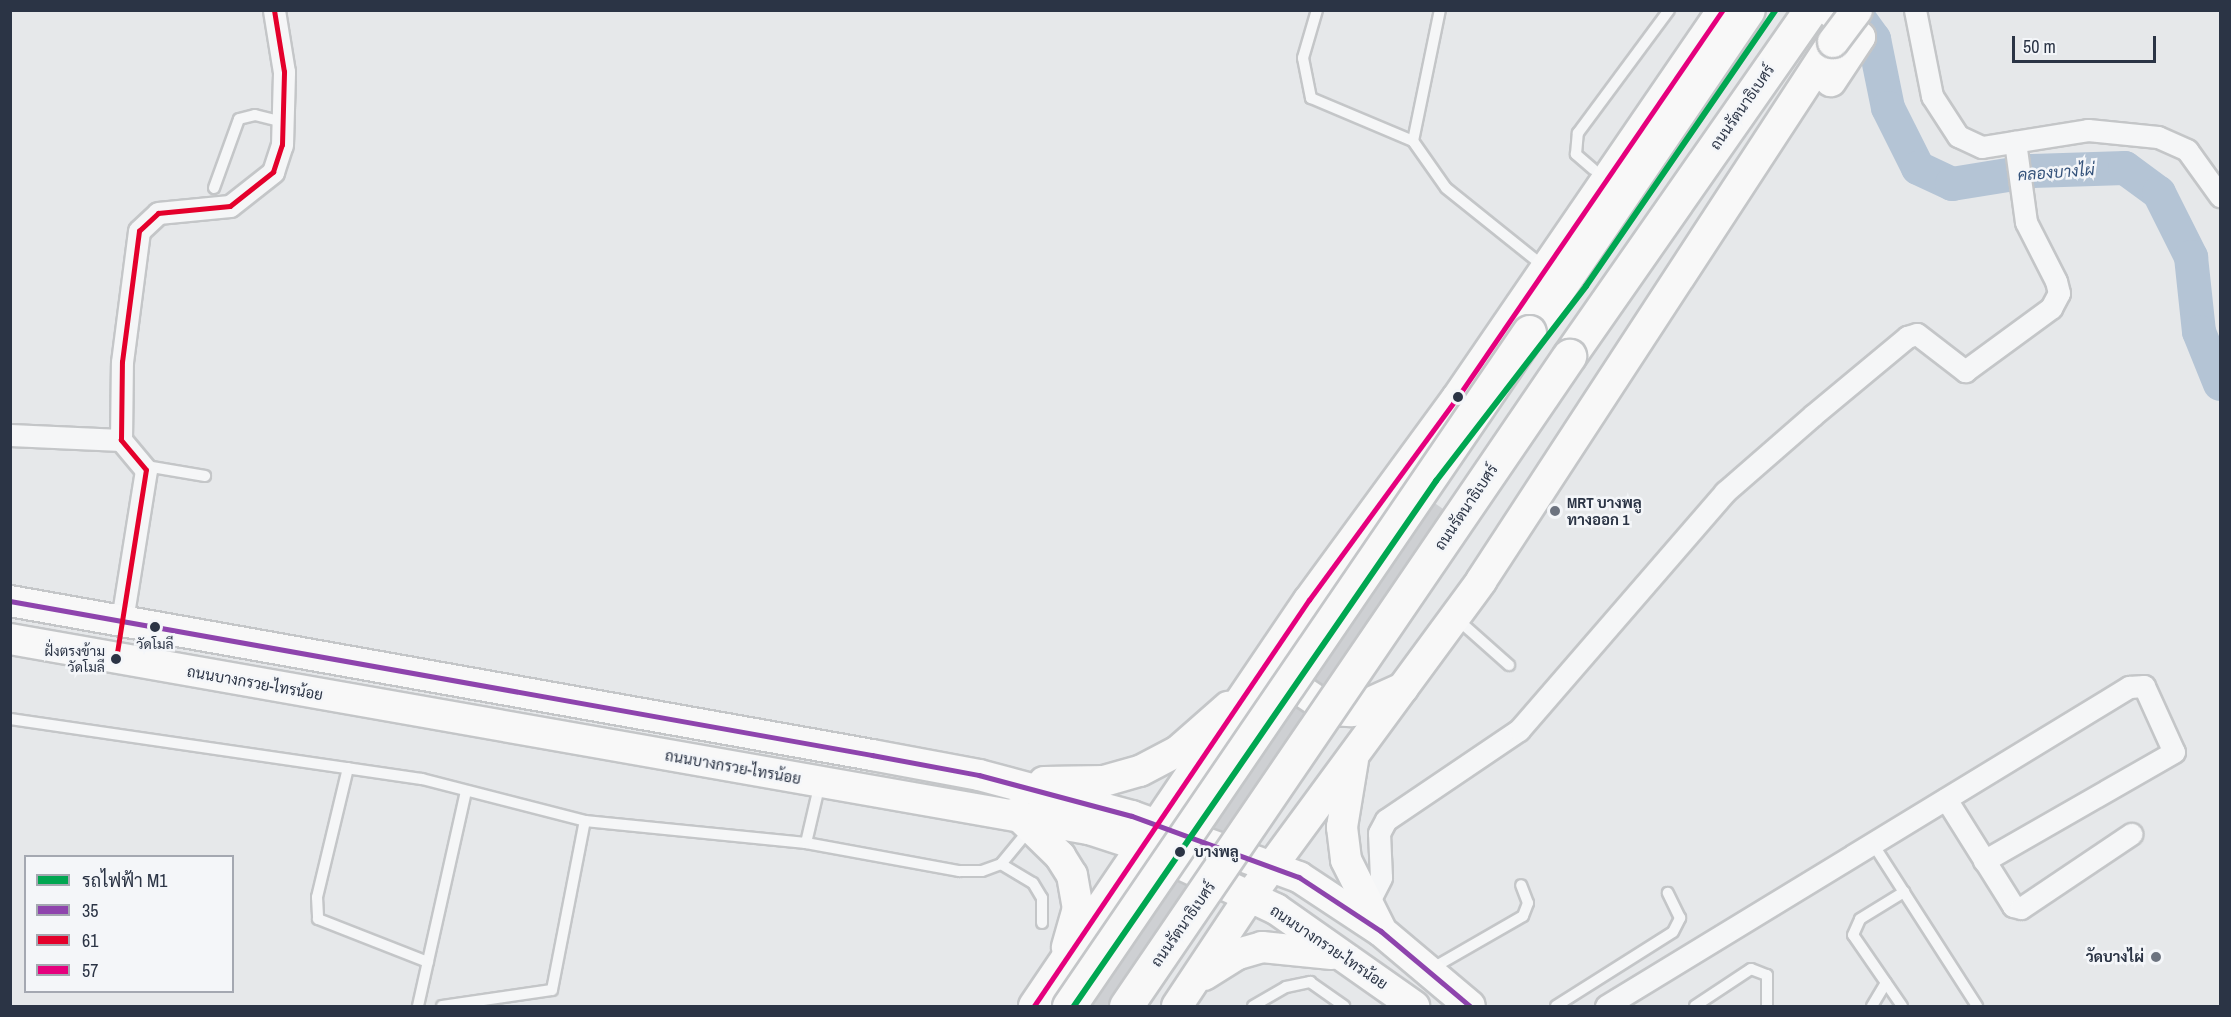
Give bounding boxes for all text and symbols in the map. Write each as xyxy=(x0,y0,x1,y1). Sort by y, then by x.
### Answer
scale bar xyxy=(2015,24,2159,62)
text: 50 m xyxy=(2023,34,2056,59)
street label: ถนนรัตนาธิเบศร์ xyxy=(1706,61,1778,153)
water label: คลองบางไผ่ xyxy=(2017,160,2095,184)
unlabelled marker xyxy=(1452,391,1464,403)
street label: ถนนรัตนาธิเบศร์ xyxy=(1431,461,1501,553)
place label: MRT บางพลู ทางออก 1 xyxy=(1567,493,1642,528)
marker: MRT บางพลู ทางออก 1 xyxy=(1548,504,1562,518)
marker: วัดโมลี xyxy=(149,621,161,633)
place label: วัดโมลี xyxy=(136,636,174,652)
place label: ฝั่งตรงข้าม วัดโมลี xyxy=(45,643,105,676)
marker: ฝั่งตรงข้าม วัดโมลี xyxy=(110,653,122,665)
street label: ถนนบางกรวย-ไทรน้อย xyxy=(186,662,324,704)
street label: ถนนบางกรวย-ไทรน้อย xyxy=(664,746,802,788)
marker: บางพลู xyxy=(1171,843,1189,861)
place label: บางพลู xyxy=(1194,843,1239,861)
legend xyxy=(24,855,234,993)
text: รถไฟฟ้า M1 xyxy=(82,868,167,893)
street label: ถนนรัตนาธิเบศร์ xyxy=(1147,878,1219,970)
text: 35 xyxy=(82,898,98,923)
street label: ถนนบางกรวย-ไทรน้อย xyxy=(1267,901,1391,993)
text: 61 xyxy=(82,928,98,953)
place label: วัดบางไผ่ xyxy=(2086,948,2144,966)
marker: วัดบางไผ่ xyxy=(2149,950,2163,964)
text: 57 xyxy=(82,958,98,983)

